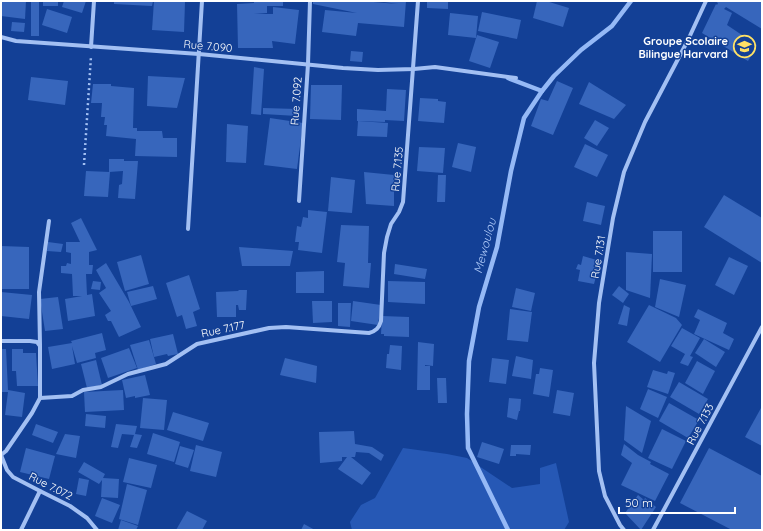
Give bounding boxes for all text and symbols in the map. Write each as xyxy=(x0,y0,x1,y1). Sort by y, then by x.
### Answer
place label: Groupe Scolaire Bilingue Harvard xyxy=(638,34,729,61)
school or university icon: Groupe Scolaire Bilingue Harvard xyxy=(731,34,757,60)
street label: Rue 7.090 xyxy=(183,37,233,55)
street label: Rue 7.092 xyxy=(287,76,305,126)
street label: Rue 7.135 xyxy=(388,146,406,192)
water label: Mewoulou xyxy=(470,216,499,275)
street label: Rue 7.131 xyxy=(588,235,608,279)
street label: Rue 7.177 xyxy=(200,317,247,340)
street label: Rue 7.133 xyxy=(683,401,717,447)
street label: Rue 7.072 xyxy=(27,469,75,503)
scale bar xyxy=(619,489,735,515)
text: 50 m xyxy=(625,495,653,510)

